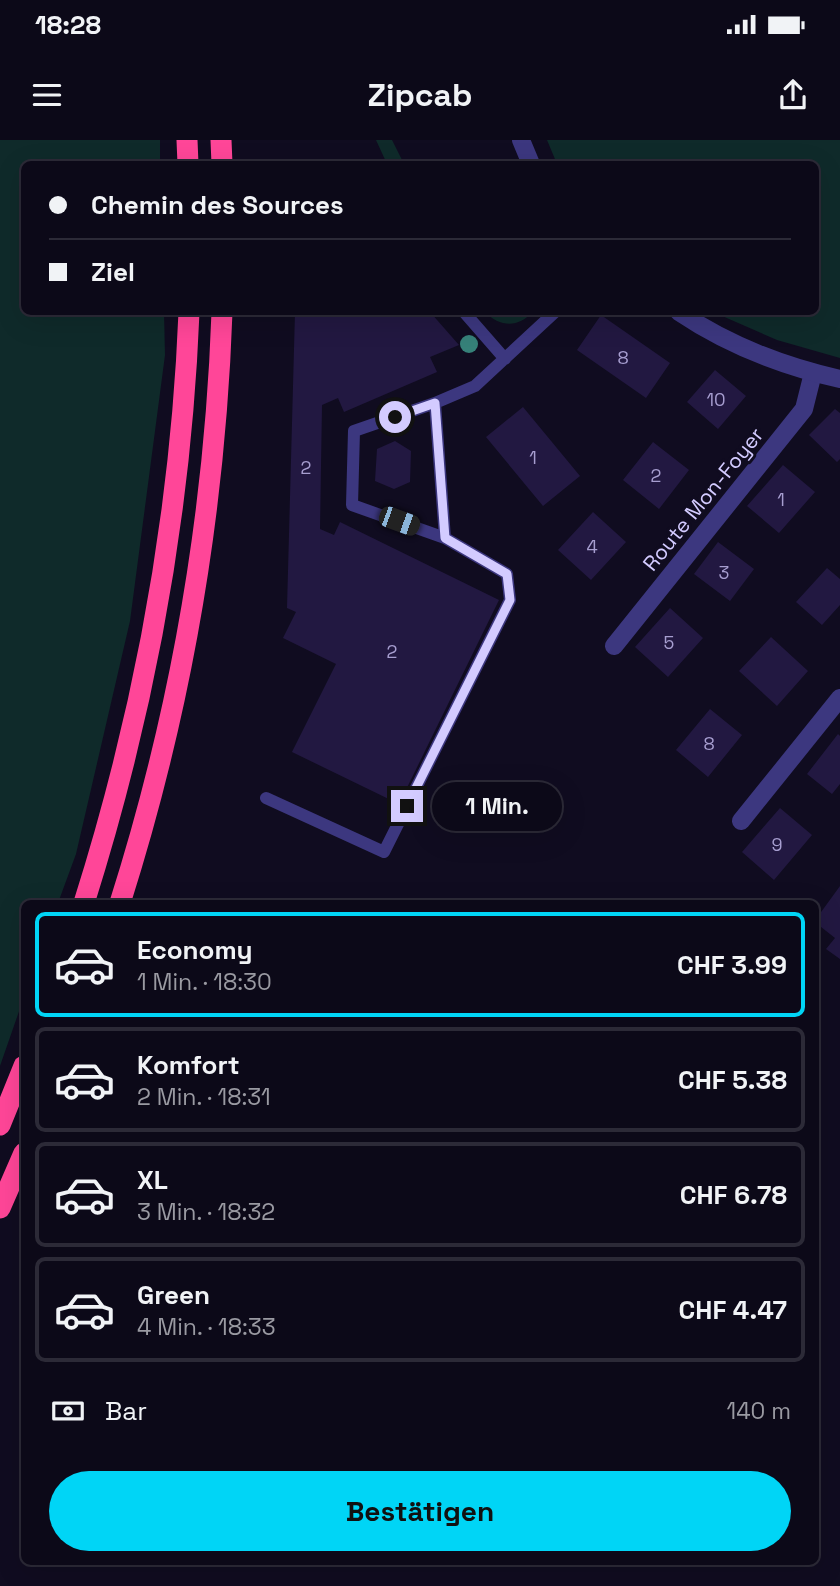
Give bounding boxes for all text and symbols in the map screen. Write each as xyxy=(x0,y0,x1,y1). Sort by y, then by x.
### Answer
text: 18:28 xyxy=(35,8,101,42)
text: Zipcab xyxy=(367,75,473,115)
icon: menu xyxy=(28,76,66,114)
icon: share xyxy=(774,76,812,114)
text: Chemin des Sources xyxy=(91,188,344,222)
text: Ziel xyxy=(91,255,135,289)
house number: 8 xyxy=(617,346,629,369)
house number: 10 xyxy=(706,388,726,411)
route start xyxy=(379,401,411,433)
street label: Route Mon-Foyer xyxy=(637,422,769,576)
house number: 1 xyxy=(529,446,537,469)
house number: 2 xyxy=(301,456,311,479)
house number: 2 xyxy=(651,464,661,487)
house number: 1 xyxy=(777,488,785,511)
car xyxy=(376,504,423,538)
house number: 4 xyxy=(586,535,598,558)
house number: 3 xyxy=(719,561,729,584)
house number: 5 xyxy=(664,631,674,654)
house number: 2 xyxy=(387,640,397,663)
house number: 8 xyxy=(703,732,715,755)
callout: 1 Min. xyxy=(432,782,561,830)
route end xyxy=(391,790,423,822)
text: 1 Min. xyxy=(465,791,529,821)
house number: 9 xyxy=(771,833,783,856)
icon: car xyxy=(53,933,116,996)
text: Economy xyxy=(137,933,253,967)
text: CHF 3.99 xyxy=(677,948,787,982)
text: 1 Min. · 18:30 xyxy=(137,967,272,997)
icon: car xyxy=(53,1048,116,1111)
text: Komfort xyxy=(137,1048,240,1082)
text: CHF 5.38 xyxy=(678,1063,787,1097)
text: 2 Min. · 18:31 xyxy=(137,1082,271,1112)
icon: car xyxy=(53,1163,116,1226)
text: XL xyxy=(137,1163,168,1197)
text: CHF 6.78 xyxy=(680,1178,787,1212)
text: 3 Min. · 18:32 xyxy=(137,1197,275,1227)
icon: car xyxy=(53,1278,116,1341)
text: Green xyxy=(137,1278,210,1312)
text: CHF 4.47 xyxy=(679,1293,787,1327)
text: 4 Min. · 18:33 xyxy=(137,1312,276,1342)
icon: cash xyxy=(49,1392,87,1430)
text: Bar xyxy=(105,1394,147,1428)
text: 140 m xyxy=(727,1396,791,1426)
button: Bestätigen xyxy=(49,1471,791,1551)

